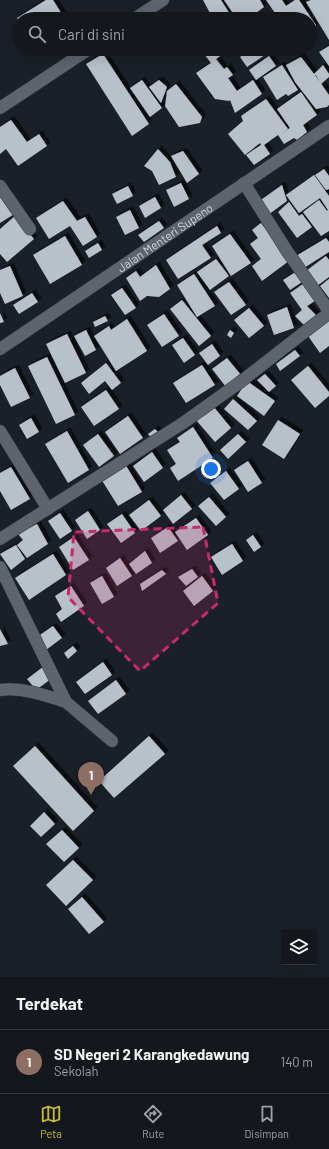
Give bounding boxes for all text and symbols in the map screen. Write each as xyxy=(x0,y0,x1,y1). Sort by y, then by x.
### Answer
search box xyxy=(12,12,317,56)
icon: search xyxy=(26,23,48,45)
text: Cari di sini xyxy=(58,25,125,43)
street label: Jalan Menteri Supeno xyxy=(114,200,215,275)
your location xyxy=(201,459,221,479)
pin: 1 xyxy=(78,762,104,795)
map controls xyxy=(281,929,317,965)
button: layers xyxy=(281,929,317,965)
text: Terdekat xyxy=(16,993,83,1013)
text: SD Negeri 2 Karangkedawung xyxy=(54,1045,249,1063)
text: 1 xyxy=(27,1054,31,1070)
text: 140 m xyxy=(281,1054,313,1070)
text: Sekolah xyxy=(54,1063,99,1079)
tab: Peta xyxy=(40,1103,62,1140)
tab: Rute xyxy=(142,1103,164,1140)
tab: Disimpan xyxy=(245,1103,289,1140)

